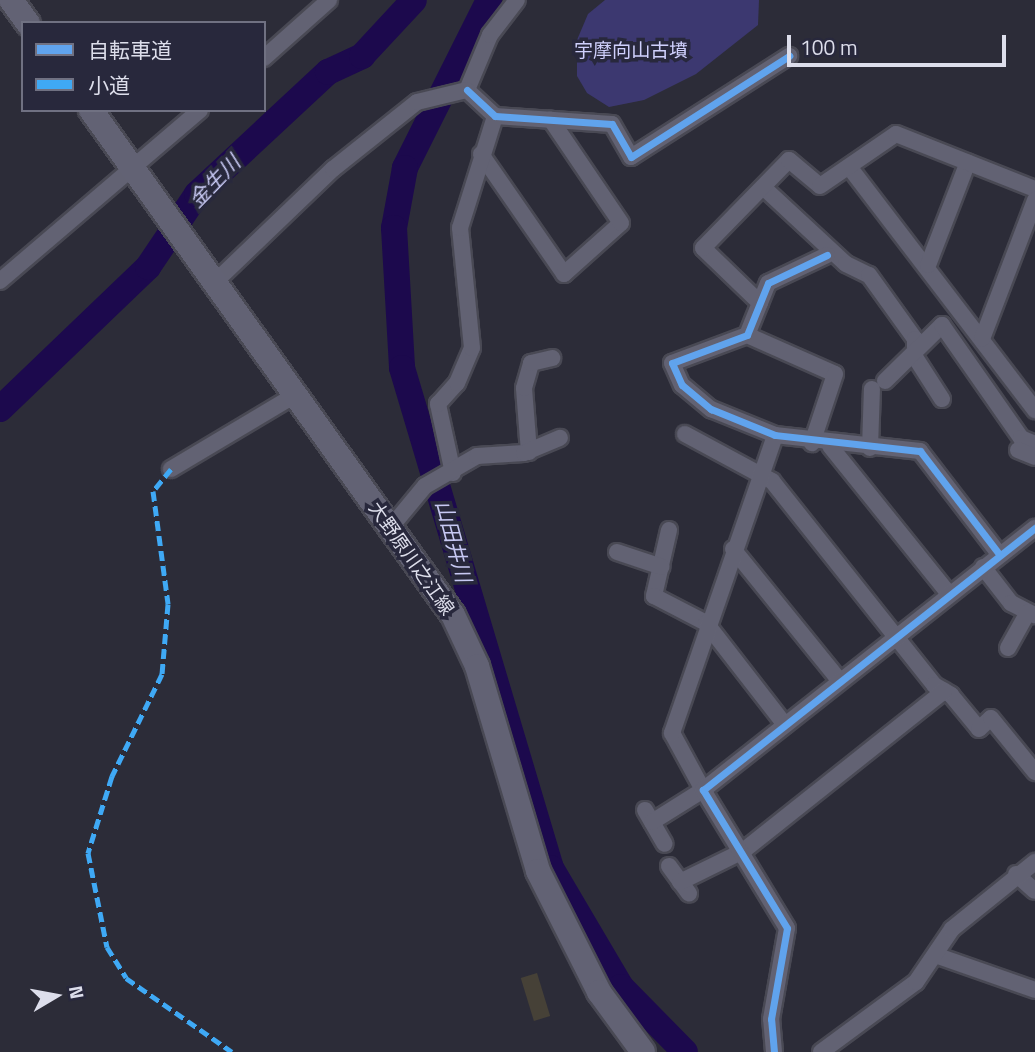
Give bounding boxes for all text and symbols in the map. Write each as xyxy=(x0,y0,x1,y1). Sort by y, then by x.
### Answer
legend xyxy=(21,21,266,112)
scale bar xyxy=(790,21,1009,65)
text: 100 m xyxy=(800,31,857,63)
text: 自転車道 xyxy=(88,34,172,66)
park label: 宇摩向山古墳 xyxy=(574,39,688,61)
text: 小道 xyxy=(88,69,130,101)
water label: 金生川 xyxy=(183,150,245,212)
street label: 大野原川之江線 xyxy=(365,497,459,619)
water label: 山田井川 xyxy=(431,497,477,585)
north arrow xyxy=(21,961,91,1031)
text: N xyxy=(62,983,93,1001)

